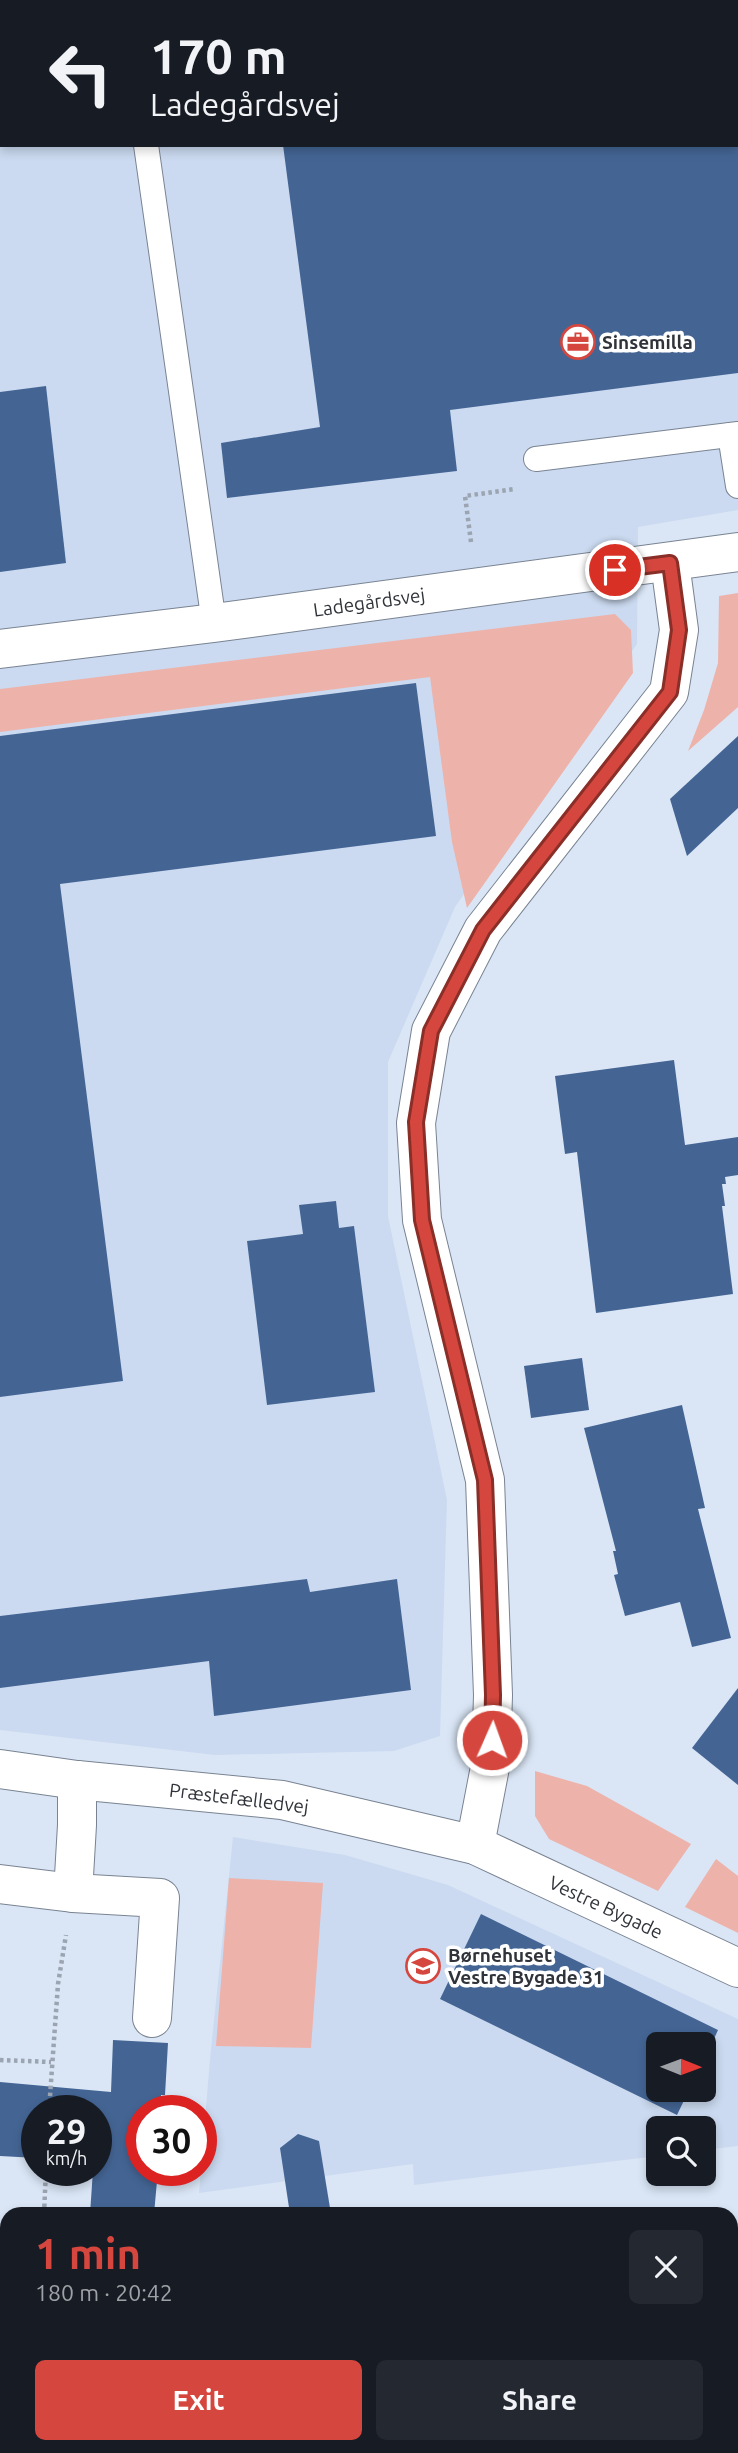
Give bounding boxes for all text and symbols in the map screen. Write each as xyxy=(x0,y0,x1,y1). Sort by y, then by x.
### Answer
icon: left xyxy=(35,28,126,119)
text: 170 m xyxy=(150,28,287,83)
text: Ladegårdsvej xyxy=(150,86,340,122)
office icon: Sinsemilla xyxy=(559,323,597,361)
place label: Sinsemilla xyxy=(602,331,693,353)
pin xyxy=(585,540,645,600)
icon: arrive xyxy=(596,551,634,589)
street label: Ladegårdsvej xyxy=(312,583,426,621)
position arrow xyxy=(455,1703,529,1777)
street label: Præstefælledvej xyxy=(168,1779,310,1817)
street label: Vestre Bygade xyxy=(546,1871,666,1943)
place label: Børnehuset Vestre Bygade 31 xyxy=(448,1944,604,1988)
school or university icon: Børnehuset Vestre Bygade 31 xyxy=(404,1947,442,1985)
north arrow xyxy=(646,2032,716,2102)
map controls xyxy=(646,2032,716,2186)
speed limit sign: 30 xyxy=(126,2095,217,2186)
text: 29 xyxy=(47,2111,86,2151)
button: search xyxy=(646,2116,716,2186)
text: km/h xyxy=(46,2148,87,2168)
text: 1 min xyxy=(35,2230,141,2277)
button: close xyxy=(629,2230,703,2304)
text: 180 m · 20:42 xyxy=(35,2280,173,2305)
button: Exit xyxy=(35,2360,362,2440)
button: Share xyxy=(376,2360,703,2440)

